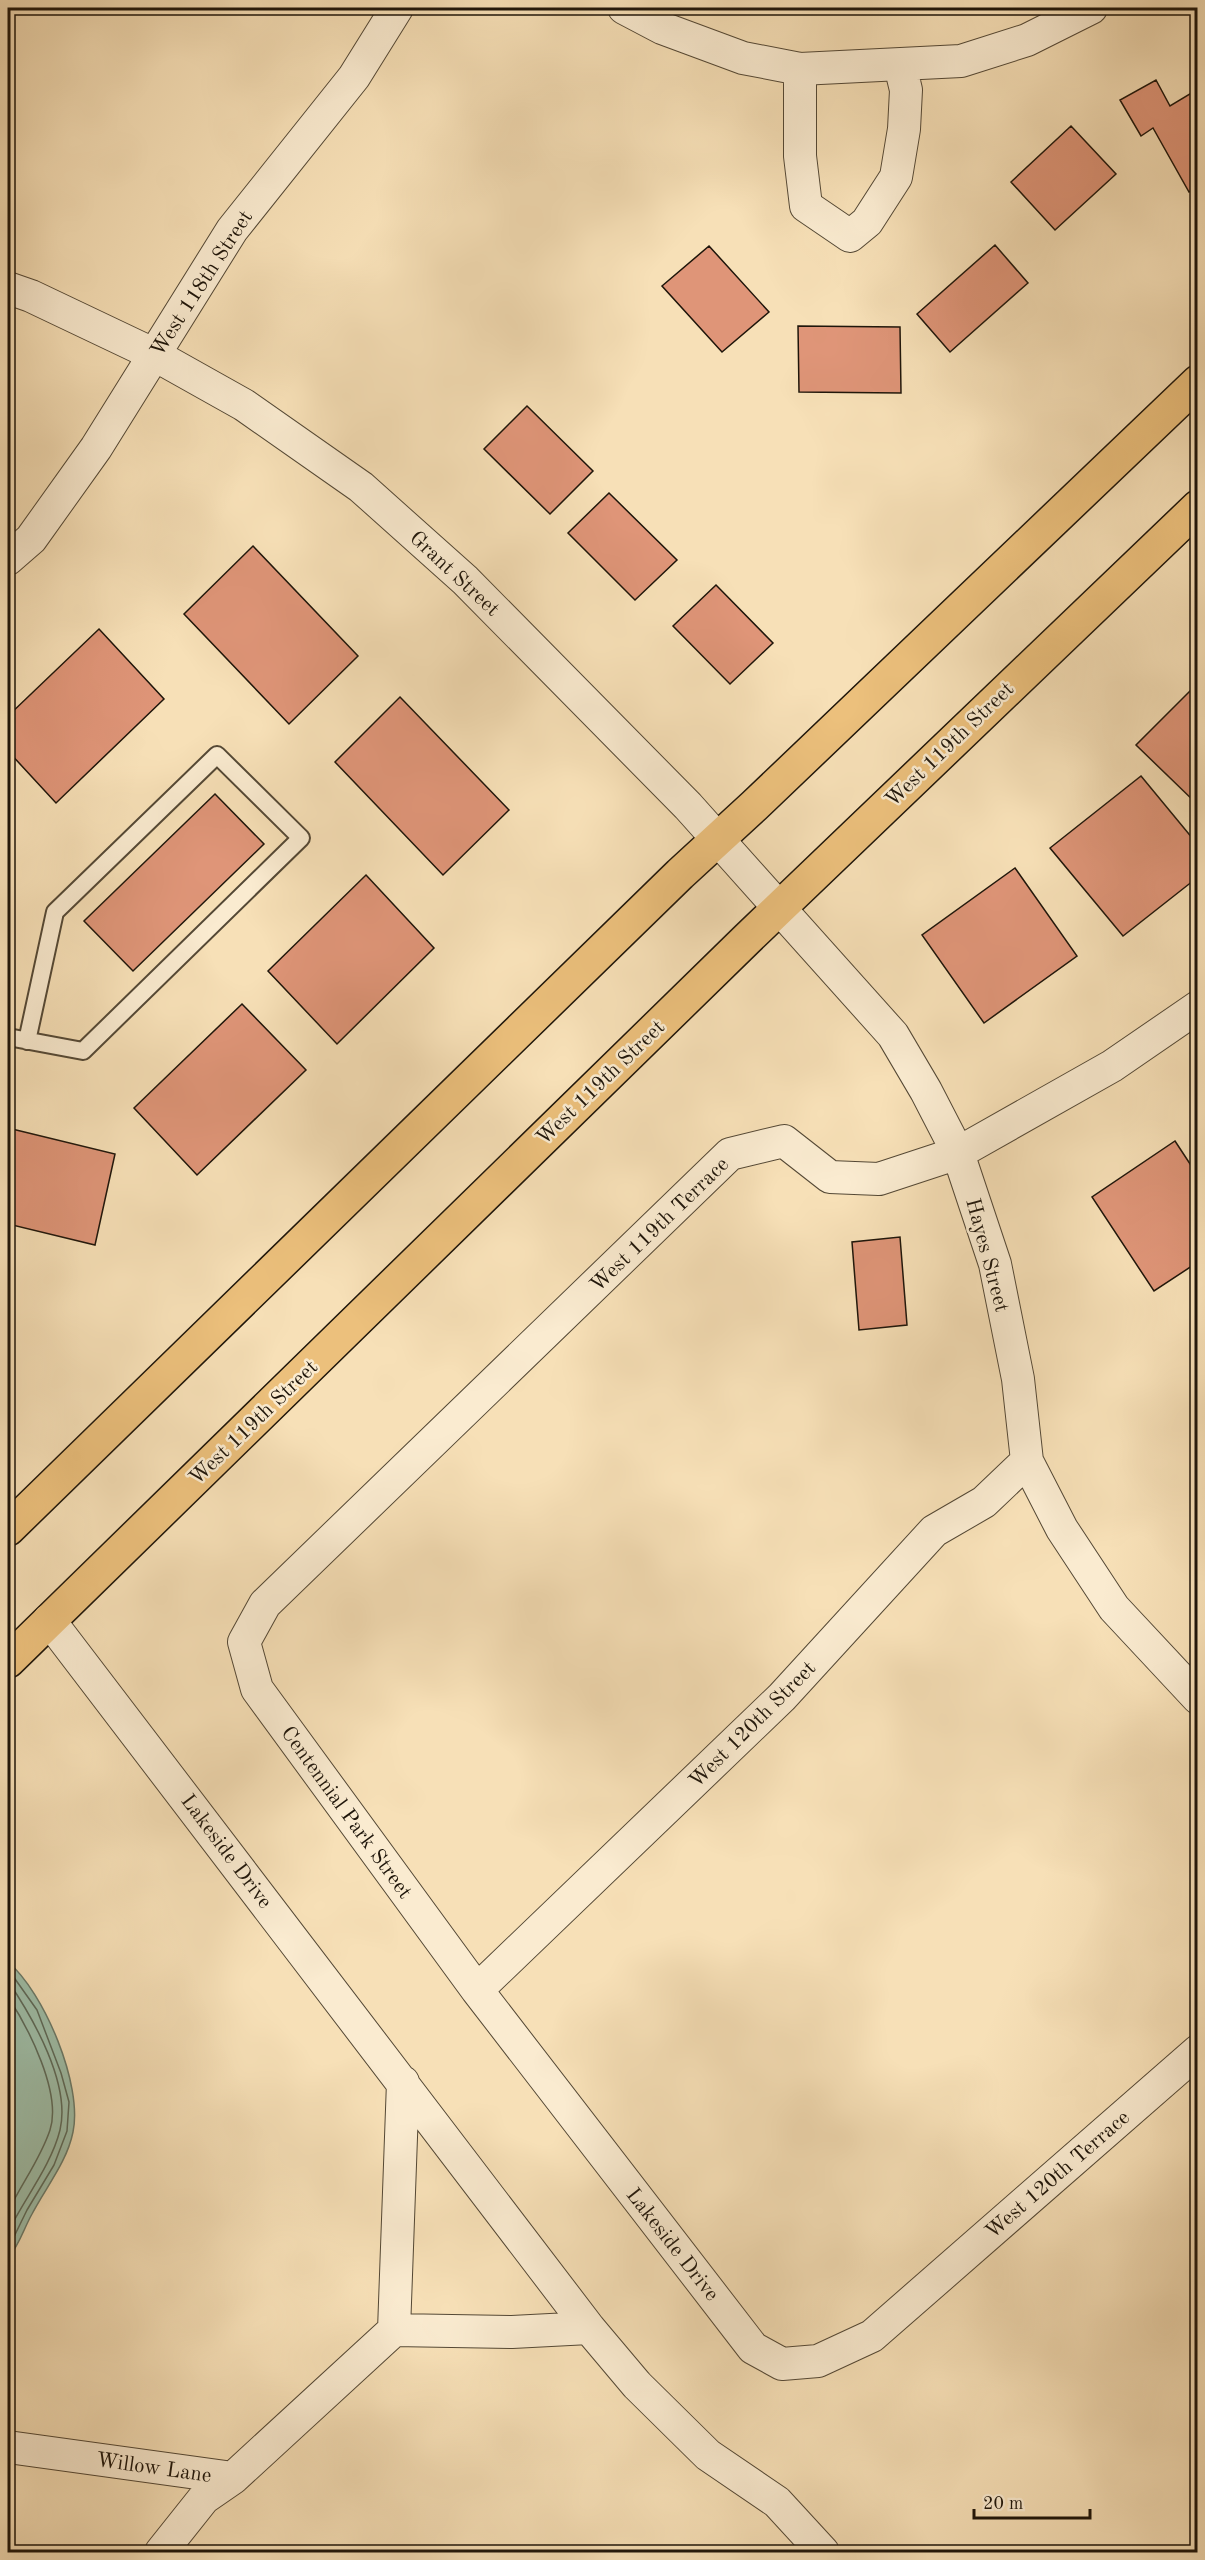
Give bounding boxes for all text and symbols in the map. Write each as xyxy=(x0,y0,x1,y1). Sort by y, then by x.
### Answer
street label: West 118th Street xyxy=(147,207,257,361)
street label: Grant Street xyxy=(405,527,503,621)
street label: West 119th Street xyxy=(882,679,1018,811)
street label: West 119th Street xyxy=(533,1017,669,1149)
street label: West 119th Terrace xyxy=(587,1154,733,1296)
street label: Hayes Street xyxy=(961,1196,1012,1315)
street label: West 119th Street xyxy=(186,1357,322,1489)
street label: West 120th Street xyxy=(686,1658,820,1792)
street label: Centennial Park Street xyxy=(276,1723,415,1903)
street label: Lakeside Drive xyxy=(176,1791,275,1913)
street label: West 120th Terrace xyxy=(982,2107,1134,2243)
street label: Lakeside Drive xyxy=(621,2185,722,2305)
street label: Willow Lane xyxy=(95,2450,213,2487)
scale bar xyxy=(974,2482,1090,2520)
text: 20 m xyxy=(983,2495,1023,2513)

